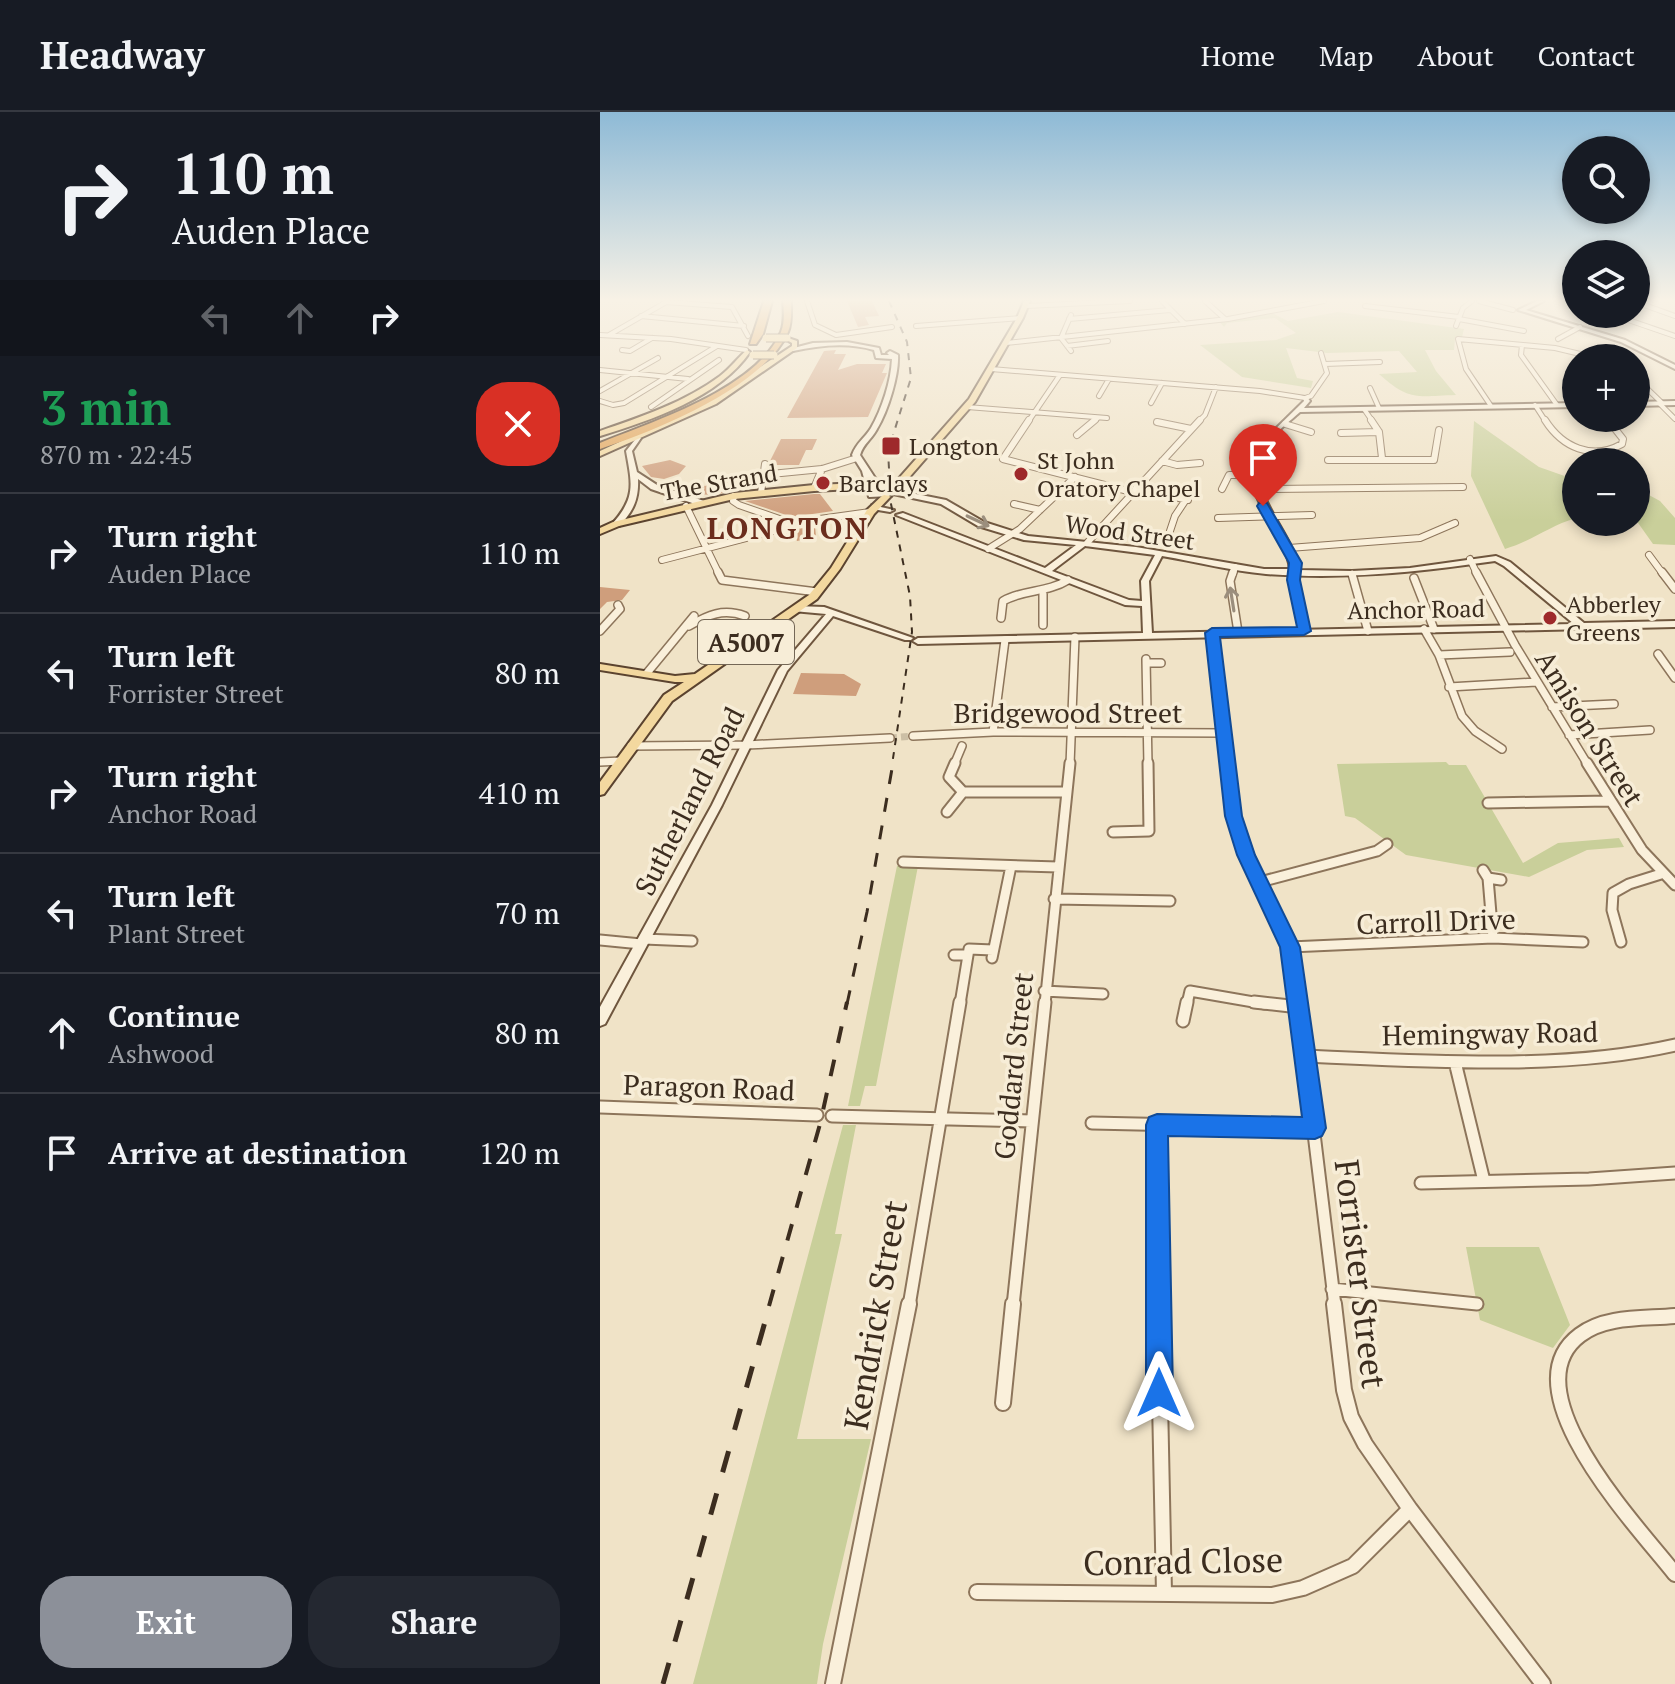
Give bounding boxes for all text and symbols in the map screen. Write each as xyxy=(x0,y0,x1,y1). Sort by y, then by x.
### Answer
text: Headway xyxy=(40,30,205,80)
text: Home xyxy=(1201,37,1275,74)
text: Map xyxy=(1319,37,1373,74)
text: About xyxy=(1417,37,1494,74)
text: Contact xyxy=(1538,37,1635,74)
text: 110 m xyxy=(172,136,334,210)
map controls xyxy=(1562,136,1650,536)
button: search xyxy=(1562,136,1650,224)
icon: right xyxy=(40,144,144,248)
text: Auden Place xyxy=(172,207,370,254)
button: layers xyxy=(1562,240,1650,328)
icon: left xyxy=(194,296,238,340)
icon: ahead xyxy=(278,296,322,340)
icon: right xyxy=(362,296,406,340)
button: + xyxy=(1562,344,1650,432)
text: 3 min xyxy=(40,375,171,439)
button: close xyxy=(476,382,560,466)
pin xyxy=(1229,424,1297,506)
place label: Longton xyxy=(909,430,999,462)
marker: Longton xyxy=(880,435,902,457)
icon: arrive xyxy=(1241,436,1285,480)
text: 870 m · 22:45 xyxy=(40,437,193,471)
place label: St John Oratory Chapel xyxy=(1037,444,1200,504)
button: − xyxy=(1562,448,1650,536)
street label: The Strand xyxy=(658,456,780,508)
marker: St John Oratory Chapel xyxy=(1012,465,1030,483)
place label: Barclays xyxy=(839,467,928,499)
marker: Barclays xyxy=(814,474,832,492)
street label: Wood Street xyxy=(1063,507,1197,557)
district label: LONGTON xyxy=(707,508,869,548)
one-way arrow xyxy=(966,514,990,529)
text: Turn right xyxy=(108,516,257,556)
icon: right xyxy=(40,531,84,575)
text: 110 m xyxy=(479,533,560,573)
text: Auden Place xyxy=(108,556,251,590)
one-way arrow xyxy=(1224,587,1239,612)
place label: Abberley Greens xyxy=(1566,588,1662,648)
street label: Anchor Road xyxy=(1347,592,1485,626)
marker: Abberley Greens xyxy=(1541,609,1559,627)
road number: A5007 xyxy=(698,620,794,664)
text: Turn left xyxy=(108,636,235,676)
street label: Amison Street xyxy=(1527,643,1653,814)
icon: left xyxy=(40,651,84,695)
text: 80 m xyxy=(495,653,560,693)
text: Forrister Street xyxy=(108,676,284,710)
street label: Bridgewood Street xyxy=(954,694,1183,731)
street label: Sutherland Road xyxy=(626,700,752,902)
text: Turn right xyxy=(108,756,257,796)
icon: right xyxy=(40,771,84,815)
text: 410 m xyxy=(479,773,560,813)
text: Anchor Road xyxy=(108,796,257,830)
text: Turn left xyxy=(108,876,235,916)
icon: left xyxy=(40,891,84,935)
text: 70 m xyxy=(495,893,560,933)
street label: Carroll Drive xyxy=(1356,900,1516,942)
text: Plant Street xyxy=(108,916,245,950)
street label: Goddard Street xyxy=(985,970,1041,1161)
text: Continue xyxy=(108,996,240,1036)
icon: ahead xyxy=(40,1011,84,1055)
text: 80 m xyxy=(495,1013,560,1053)
street label: Hemingway Road xyxy=(1382,1013,1598,1053)
text: Ashwood xyxy=(108,1036,214,1070)
street label: Paragon Road xyxy=(623,1066,795,1108)
icon: arrive xyxy=(40,1131,84,1175)
text: Arrive at destination xyxy=(108,1133,407,1173)
text: 120 m xyxy=(479,1133,560,1173)
street label: Forrister Street xyxy=(1325,1157,1397,1391)
street label: Kendrick Street xyxy=(833,1196,917,1433)
position arrow xyxy=(1117,1351,1201,1435)
street label: Conrad Close xyxy=(1083,1537,1283,1585)
button: Exit xyxy=(40,1576,292,1668)
button: Share xyxy=(308,1576,560,1668)

